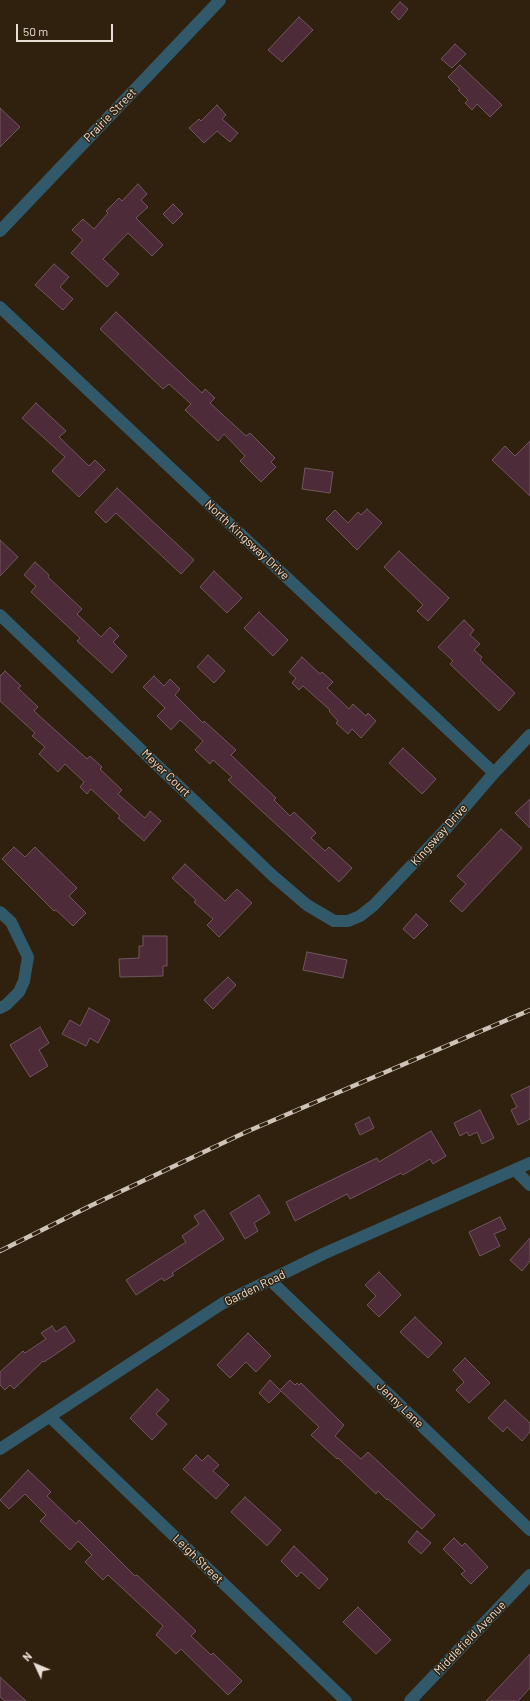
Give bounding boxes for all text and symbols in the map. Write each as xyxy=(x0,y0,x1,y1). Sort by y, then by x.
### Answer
scale bar xyxy=(18,16,115,42)
text: 50 m xyxy=(23,24,48,38)
street label: Prairie Street xyxy=(81,85,139,145)
street label: North Kingsway Drive xyxy=(202,497,292,583)
street label: Meyer Court xyxy=(139,746,193,800)
street label: Kingsway Drive xyxy=(408,801,470,869)
street label: Garden Road xyxy=(222,1267,288,1309)
street label: Jenny Lane xyxy=(373,1379,427,1431)
street label: Leigh Street xyxy=(170,1531,226,1587)
street label: Middlefield Avenue xyxy=(431,1598,509,1678)
north arrow xyxy=(16,1645,56,1685)
text: N xyxy=(20,1649,34,1663)

